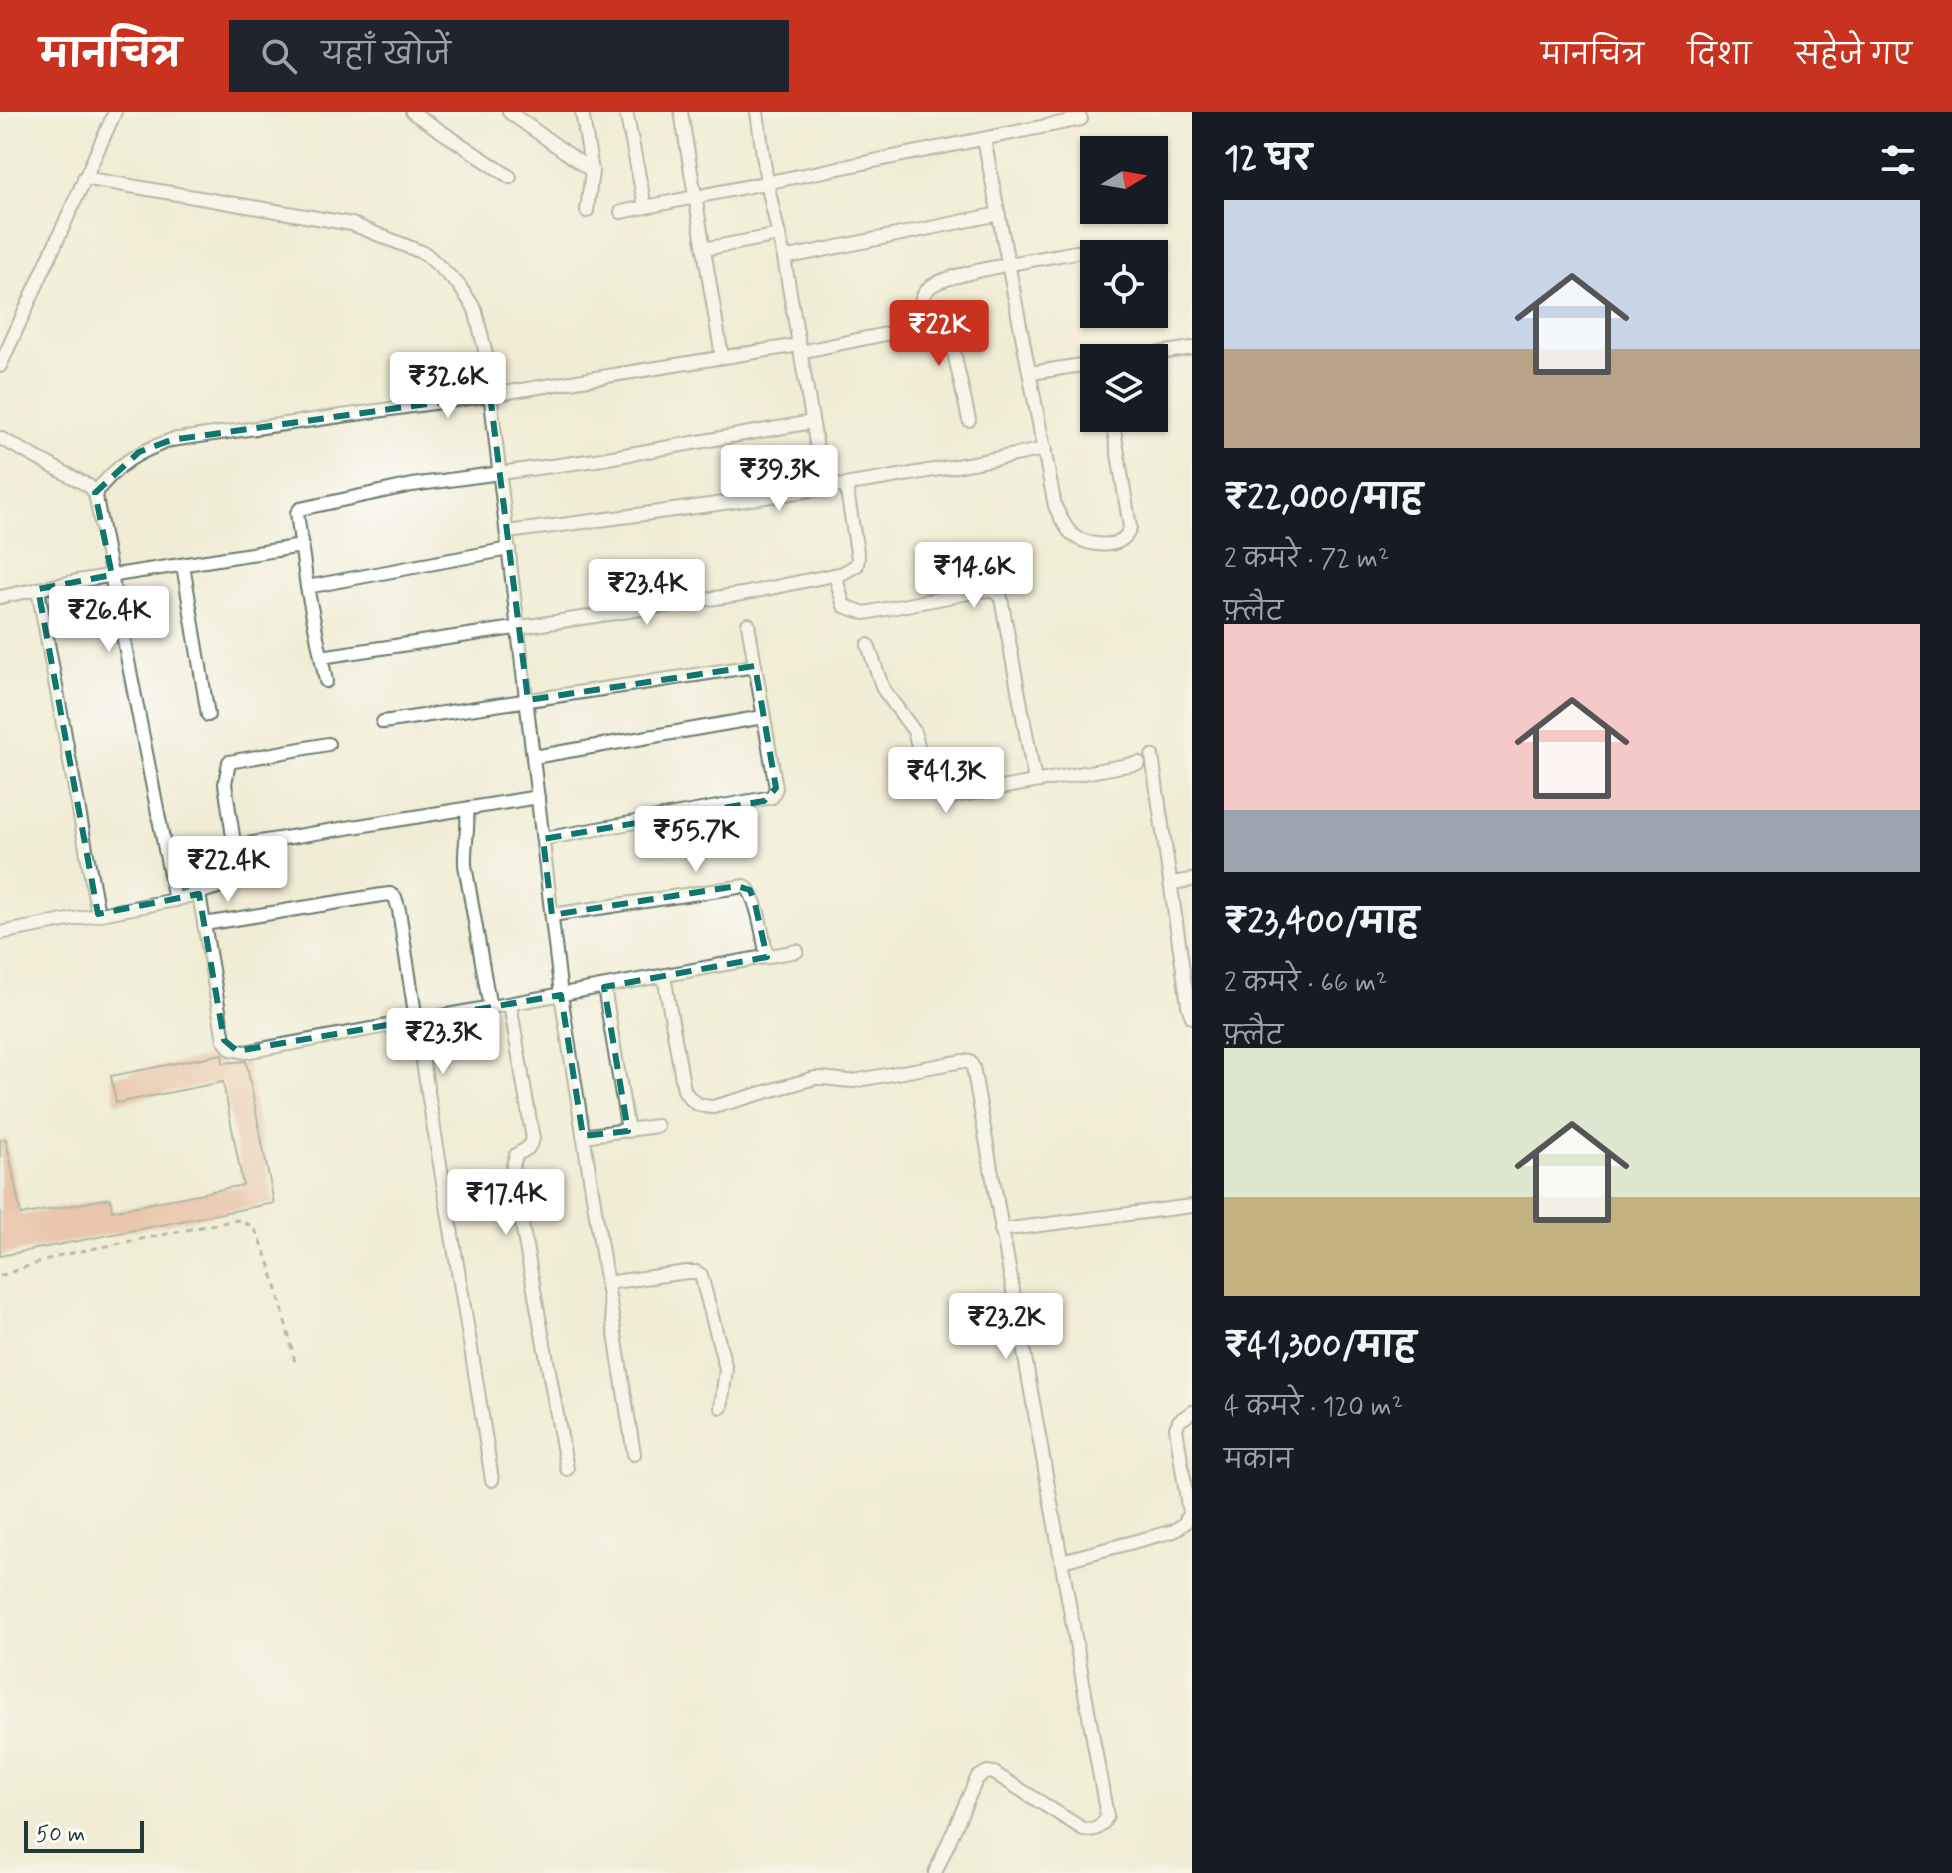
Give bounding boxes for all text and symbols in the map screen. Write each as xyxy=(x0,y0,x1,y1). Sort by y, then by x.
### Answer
search box xyxy=(229,20,789,92)
text: मानचित्र xyxy=(40,31,181,80)
icon: search xyxy=(257,34,301,78)
text: यहाँ खोजें xyxy=(321,36,451,75)
text: मानचित्र xyxy=(1541,38,1644,75)
text: दिशा xyxy=(1688,38,1751,75)
text: सहेजे गए xyxy=(1795,38,1912,75)
north arrow xyxy=(1080,136,1168,224)
map controls xyxy=(1080,136,1168,432)
text: 12 घर xyxy=(1224,137,1312,182)
icon: filters xyxy=(1876,138,1920,182)
button: locate xyxy=(1080,240,1168,328)
icon: home xyxy=(1500,252,1644,396)
pin: ₹22K xyxy=(892,300,986,368)
text: ₹22K xyxy=(908,309,970,343)
button: layers xyxy=(1080,344,1168,432)
pin: ₹32.6K xyxy=(383,352,513,420)
text: ₹32.6K xyxy=(408,361,488,395)
pin: ₹39.3K xyxy=(714,445,844,513)
text: ₹39.3K xyxy=(739,454,819,488)
text: ₹22,000/माह xyxy=(1224,476,1423,521)
pin: ₹14.6K xyxy=(909,542,1039,610)
text: 2 कमरे · 72 m² xyxy=(1224,543,1389,577)
text: ₹14.6K xyxy=(933,551,1015,585)
pin: ₹23.4K xyxy=(582,559,712,627)
text: ₹23.4K xyxy=(607,568,687,602)
pin: ₹26.4K xyxy=(44,586,174,654)
text: ₹26.4K xyxy=(67,595,151,629)
text: फ़्लैट xyxy=(1224,596,1283,630)
icon: home xyxy=(1500,676,1644,820)
pin: ₹41.3K xyxy=(881,747,1011,815)
text: ₹41.3K xyxy=(906,756,986,790)
pin: ₹55.7K xyxy=(631,806,761,874)
text: ₹55.7K xyxy=(653,815,739,849)
pin: ₹22.4K xyxy=(163,836,293,904)
text: ₹22.4K xyxy=(186,845,270,879)
text: ₹23,400/माह xyxy=(1224,900,1419,945)
text: 2 कमरे · 66 m² xyxy=(1224,967,1387,1001)
pin: ₹23.3K xyxy=(378,1008,508,1076)
text: ₹23.3K xyxy=(404,1017,482,1051)
text: फ़्लैट xyxy=(1224,1020,1283,1054)
icon: home xyxy=(1500,1100,1644,1244)
pin: ₹17.4K xyxy=(441,1169,571,1237)
text: ₹17.4K xyxy=(465,1178,547,1212)
pin: ₹23.2K xyxy=(941,1293,1071,1361)
text: ₹23.2K xyxy=(967,1302,1045,1336)
text: ₹41,300/माह xyxy=(1224,1324,1416,1369)
text: 4 कमरे · 120 m² xyxy=(1224,1391,1403,1425)
text: मकान xyxy=(1224,1444,1293,1478)
scale bar xyxy=(24,1817,144,1853)
text: 50 m xyxy=(36,1821,85,1849)

